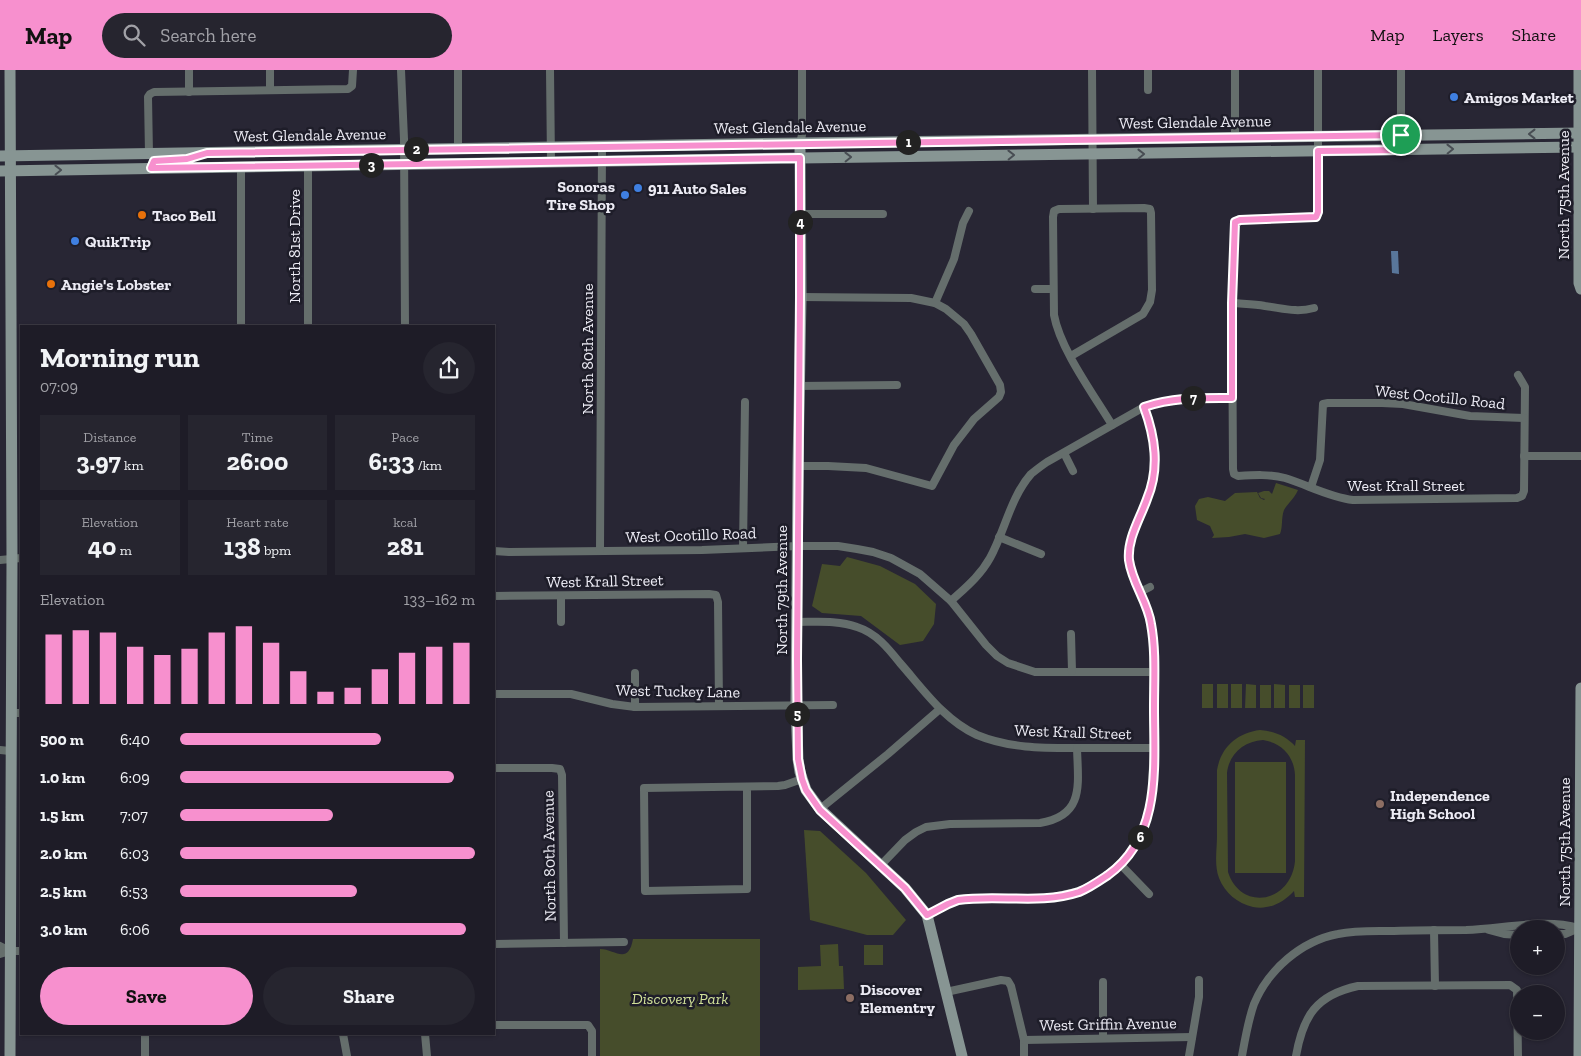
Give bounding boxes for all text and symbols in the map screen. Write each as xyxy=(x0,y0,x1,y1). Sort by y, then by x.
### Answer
search box xyxy=(102,13,452,58)
text: Map xyxy=(25,21,72,50)
icon: search xyxy=(120,21,148,49)
text: Search here xyxy=(160,24,257,47)
text: Map xyxy=(1370,24,1405,46)
text: Layers xyxy=(1433,24,1484,46)
text: Share xyxy=(1512,24,1556,46)
place label: Amigos Market xyxy=(1464,88,1574,107)
marker: Amigos Market xyxy=(1448,91,1460,103)
street label: West Glendale Avenue xyxy=(1119,111,1271,133)
pin xyxy=(1380,114,1422,156)
street label: West Glendale Avenue xyxy=(714,116,866,138)
icon: arrive xyxy=(1387,121,1415,149)
street label: West Glendale Avenue xyxy=(234,124,386,146)
one-way arrow xyxy=(1528,129,1536,139)
pin: 1 xyxy=(896,130,920,154)
street label: North 75th Avenue xyxy=(1554,130,1573,260)
text: 1 xyxy=(906,134,911,151)
pin: 2 xyxy=(404,136,428,162)
text: 2 xyxy=(413,141,420,158)
one-way arrow xyxy=(1446,144,1454,154)
one-way arrow xyxy=(1137,148,1145,159)
one-way arrow xyxy=(1008,150,1015,160)
pin: 3 xyxy=(358,152,384,178)
one-way arrow xyxy=(845,152,853,162)
text: 3 xyxy=(368,157,375,174)
one-way arrow xyxy=(55,165,63,175)
place label: Sonoras Tire Shop xyxy=(546,177,615,214)
place label: 911 Auto Sales xyxy=(648,179,747,198)
marker: 911 Auto Sales xyxy=(632,182,644,194)
street label: North 81st Drive xyxy=(285,189,304,303)
marker: Sonoras Tire Shop xyxy=(619,189,631,201)
place label: Taco Bell xyxy=(152,206,216,225)
marker: Taco Bell xyxy=(136,209,148,221)
pin: 4 xyxy=(788,210,812,234)
text: 4 xyxy=(797,214,804,231)
place label: QuikTrip xyxy=(85,232,151,251)
marker: QuikTrip xyxy=(69,235,81,247)
place label: Angie's Lobster xyxy=(61,275,171,294)
marker: Angie's Lobster xyxy=(45,278,57,290)
street label: North 80th Avenue xyxy=(578,283,597,415)
text: Morning run xyxy=(40,341,200,374)
button: share xyxy=(423,342,475,394)
text: 07:09 xyxy=(40,377,78,396)
street label: West Ocotillo Road xyxy=(1374,381,1506,413)
pin: 7 xyxy=(1180,386,1206,410)
text: 7 xyxy=(1190,390,1197,407)
text: Distance xyxy=(83,429,136,446)
text: Time xyxy=(242,429,273,446)
text: Pace xyxy=(391,429,419,446)
text: 3.97 xyxy=(76,446,121,476)
text: 26:00 xyxy=(227,446,288,476)
text: 6:33 xyxy=(368,446,415,476)
text: km xyxy=(121,457,143,474)
text: /km xyxy=(415,457,442,474)
street label: West Krall Street xyxy=(1347,476,1465,495)
text: Elevation xyxy=(82,514,138,531)
text: Heart rate xyxy=(226,514,289,531)
text: kcal xyxy=(393,514,417,531)
street label: West Ocotillo Road xyxy=(625,523,757,547)
street label: North 79th Avenue xyxy=(772,525,791,655)
text: 40 xyxy=(88,531,117,561)
text: 138 xyxy=(224,531,261,561)
text: 281 xyxy=(387,531,424,561)
text: m xyxy=(117,542,132,559)
text: bpm xyxy=(261,542,291,559)
street label: West Krall Street xyxy=(546,570,664,592)
text: Elevation xyxy=(40,590,105,609)
text: 133–162 m xyxy=(403,590,475,609)
street label: West Tuckey Lane xyxy=(616,680,740,702)
pin: 5 xyxy=(784,702,810,726)
text: 5 xyxy=(794,706,801,723)
street label: West Krall Street xyxy=(1014,720,1132,744)
text: 500 m xyxy=(40,730,84,749)
text: 6:40 xyxy=(120,730,150,749)
text: 1.0 km xyxy=(40,768,85,787)
text: 6:09 xyxy=(120,768,150,787)
street label: North 75th Avenue xyxy=(1555,777,1574,907)
place label: Independence High School xyxy=(1390,786,1490,823)
street label: North 80th Avenue xyxy=(538,790,560,922)
marker: Independence High School xyxy=(1374,798,1386,810)
text: 1.5 km xyxy=(40,806,84,825)
text: 7:07 xyxy=(120,806,148,825)
pin: 6 xyxy=(1128,824,1152,850)
text: 6 xyxy=(1137,829,1144,846)
text: 2.0 km xyxy=(40,844,87,863)
text: 6:03 xyxy=(120,844,149,863)
text: 2.5 km xyxy=(40,882,86,901)
text: 6:53 xyxy=(120,882,148,901)
text: 3.0 km xyxy=(40,920,87,939)
text: 6:06 xyxy=(120,920,150,939)
map controls xyxy=(1510,920,1565,1040)
button: + xyxy=(1510,920,1565,975)
button: Save xyxy=(40,967,253,1025)
button: Share xyxy=(263,967,475,1025)
place label: Discover Elementry xyxy=(860,980,935,1017)
button: − xyxy=(1510,985,1565,1040)
park label: Discovery Park xyxy=(632,989,728,1008)
marker: Discover Elementry xyxy=(844,992,856,1004)
street label: West Griffin Avenue xyxy=(1039,1013,1177,1035)

